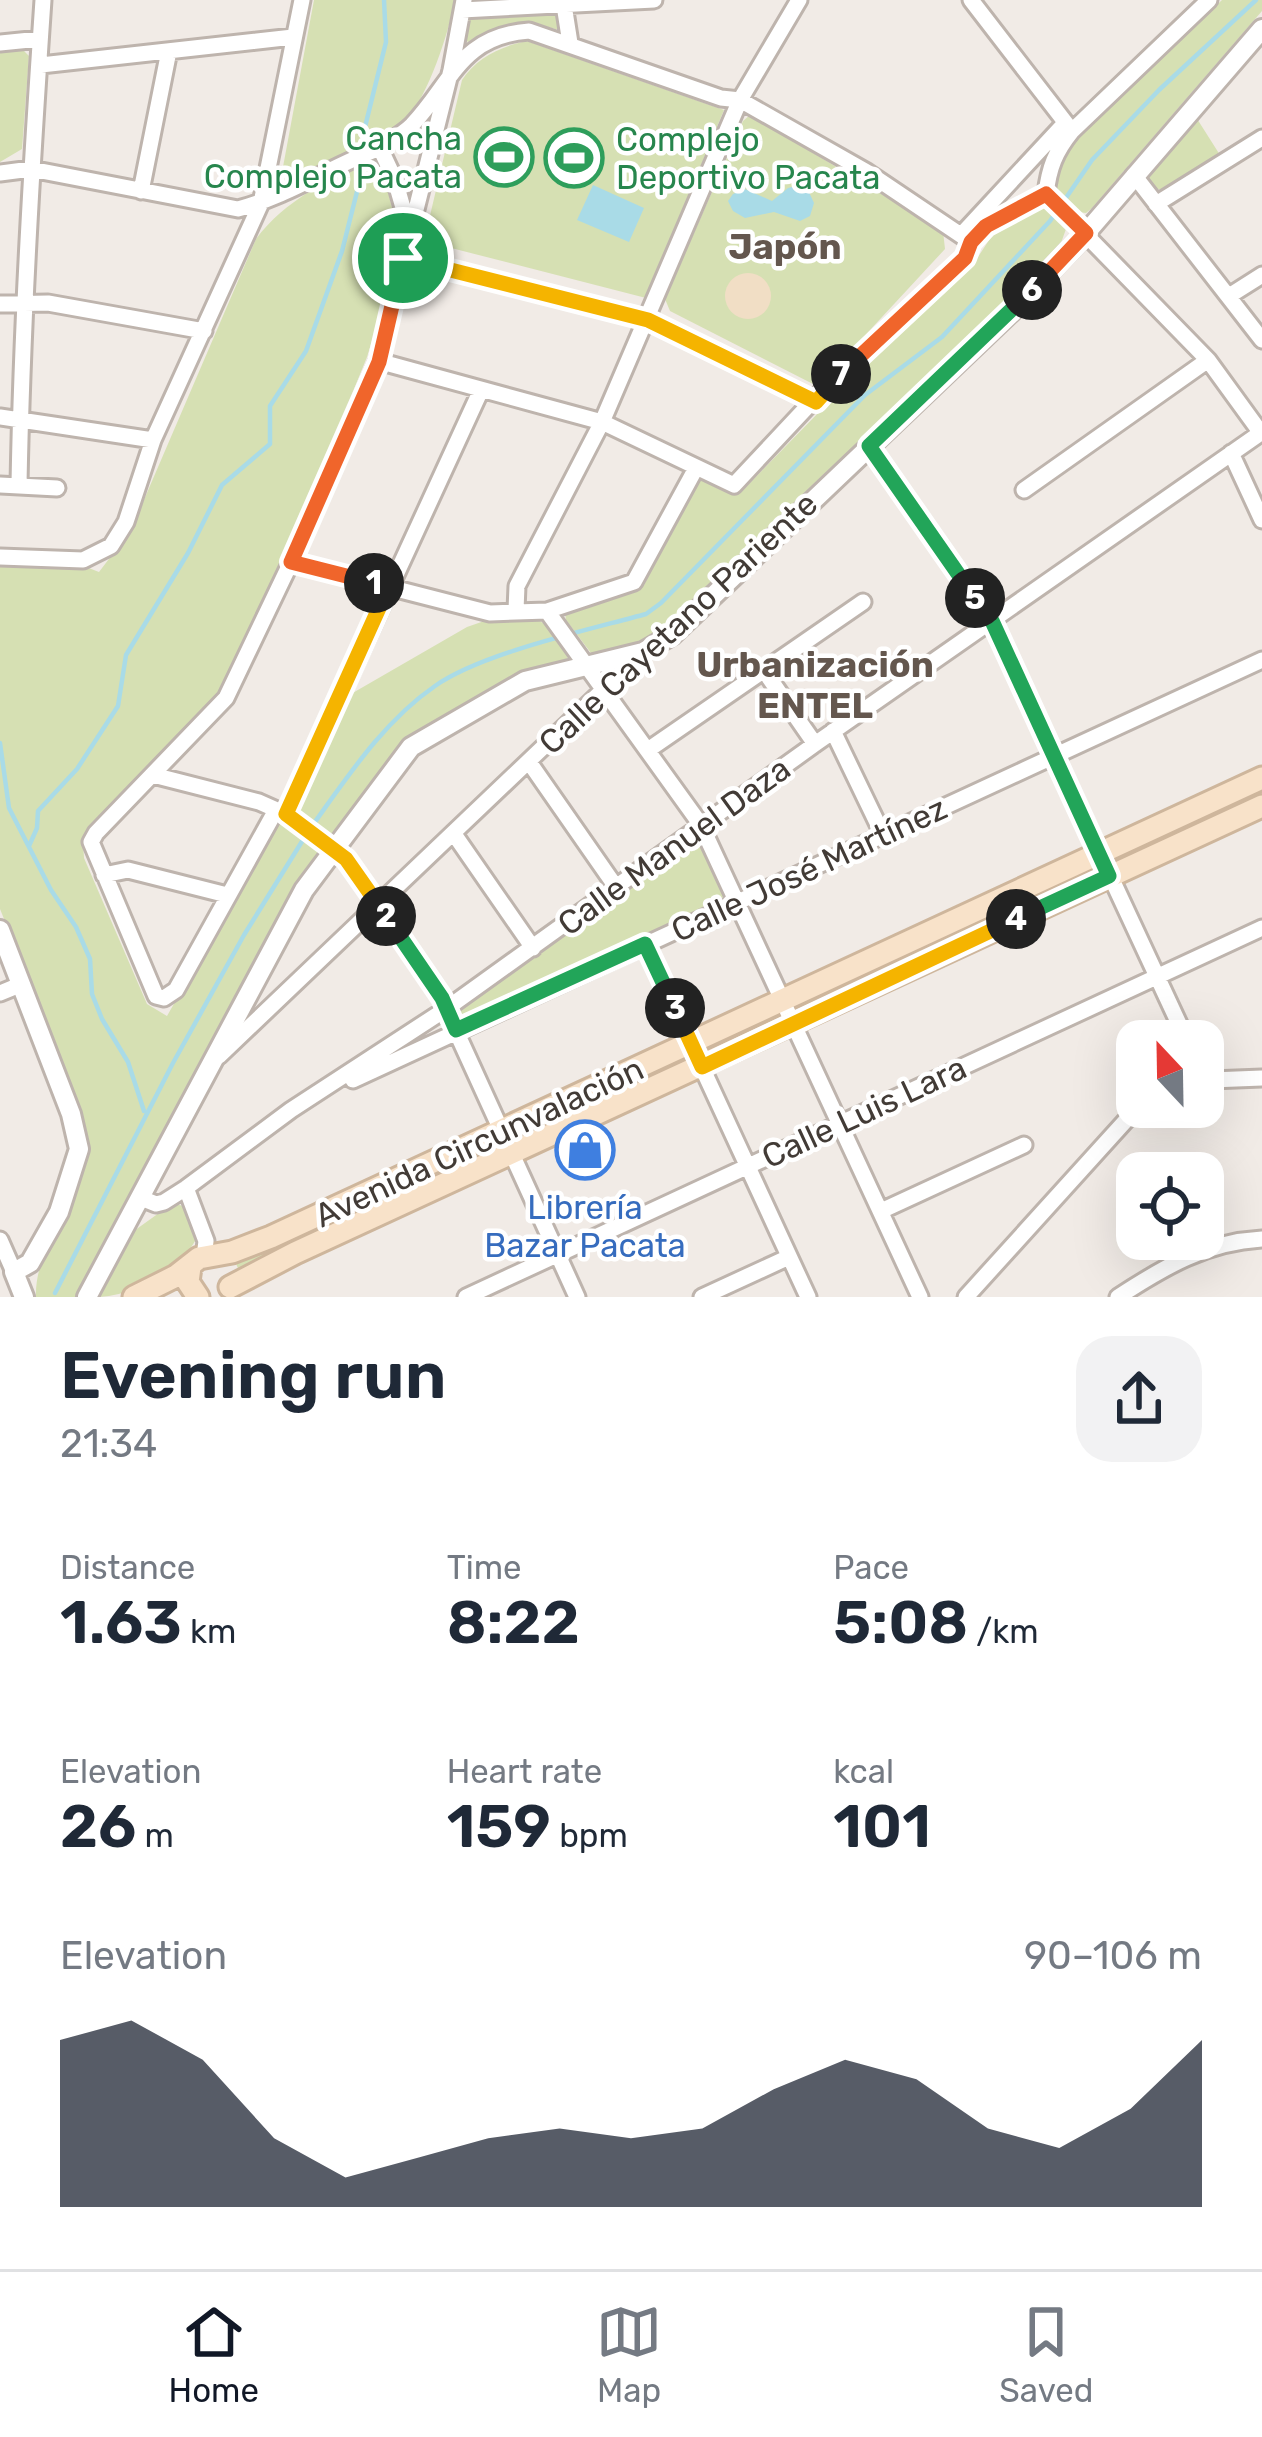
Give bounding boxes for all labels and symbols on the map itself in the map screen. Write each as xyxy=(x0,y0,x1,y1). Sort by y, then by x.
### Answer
place label: Cancha Complejo Pacata xyxy=(204,119,462,196)
place label: Complejo Deportivo Pacata xyxy=(616,120,880,197)
sports icon: Cancha Complejo Pacata xyxy=(473,126,535,188)
sports icon: Complejo Deportivo Pacata xyxy=(543,127,605,189)
pin xyxy=(352,207,454,309)
district label: Japón xyxy=(728,225,842,268)
pin: 6 xyxy=(1002,260,1062,320)
pin: 7 xyxy=(811,344,871,404)
street label: Calle Cayetano Pariente xyxy=(531,484,825,762)
pin: 1 xyxy=(344,553,404,613)
pin: 5 xyxy=(945,568,1005,628)
district label: Urbanización ENTEL xyxy=(696,643,934,727)
street label: Calle Manuel Daza xyxy=(550,749,798,943)
street label: Calle José Martínez xyxy=(665,788,953,950)
pin: 2 xyxy=(356,886,416,946)
pin: 4 xyxy=(986,889,1046,949)
pin: 3 xyxy=(645,978,705,1038)
north arrow xyxy=(1116,1020,1224,1128)
street label: Calle Luis Lara xyxy=(756,1048,972,1176)
street label: Avenida Circunvalación xyxy=(308,1049,650,1235)
shop icon: Librería Bazar Pacata xyxy=(554,1119,616,1181)
place label: Librería Bazar Pacata xyxy=(484,1188,686,1265)

